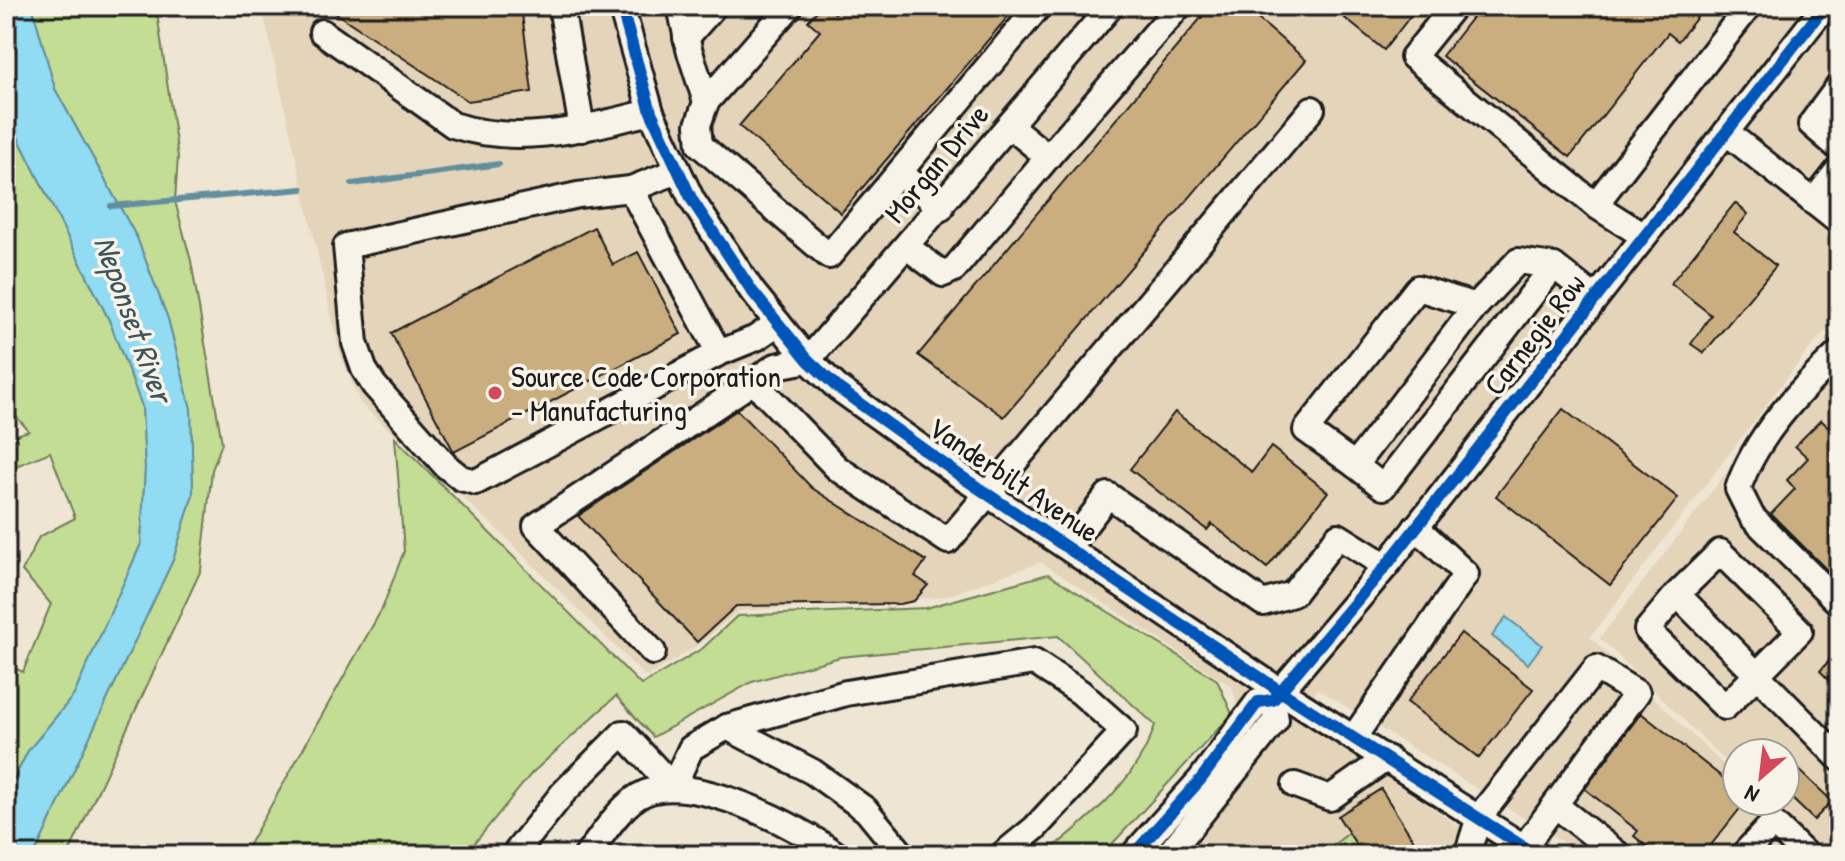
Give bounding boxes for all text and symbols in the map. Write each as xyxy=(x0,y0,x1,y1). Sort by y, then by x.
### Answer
street label: Morgan Drive xyxy=(875,95,997,231)
water label: Neponset River xyxy=(84,230,185,411)
street label: Carnegie Row xyxy=(1474,265,1594,403)
place label: Source Code Corporation - Manufacturing xyxy=(511,356,781,430)
marker: Source Code Corporation - Manufacturing xyxy=(486,384,504,402)
street label: Vanderbilt Avenue xyxy=(921,407,1107,551)
north arrow xyxy=(1721,737,1801,817)
text: N xyxy=(1739,779,1764,811)

